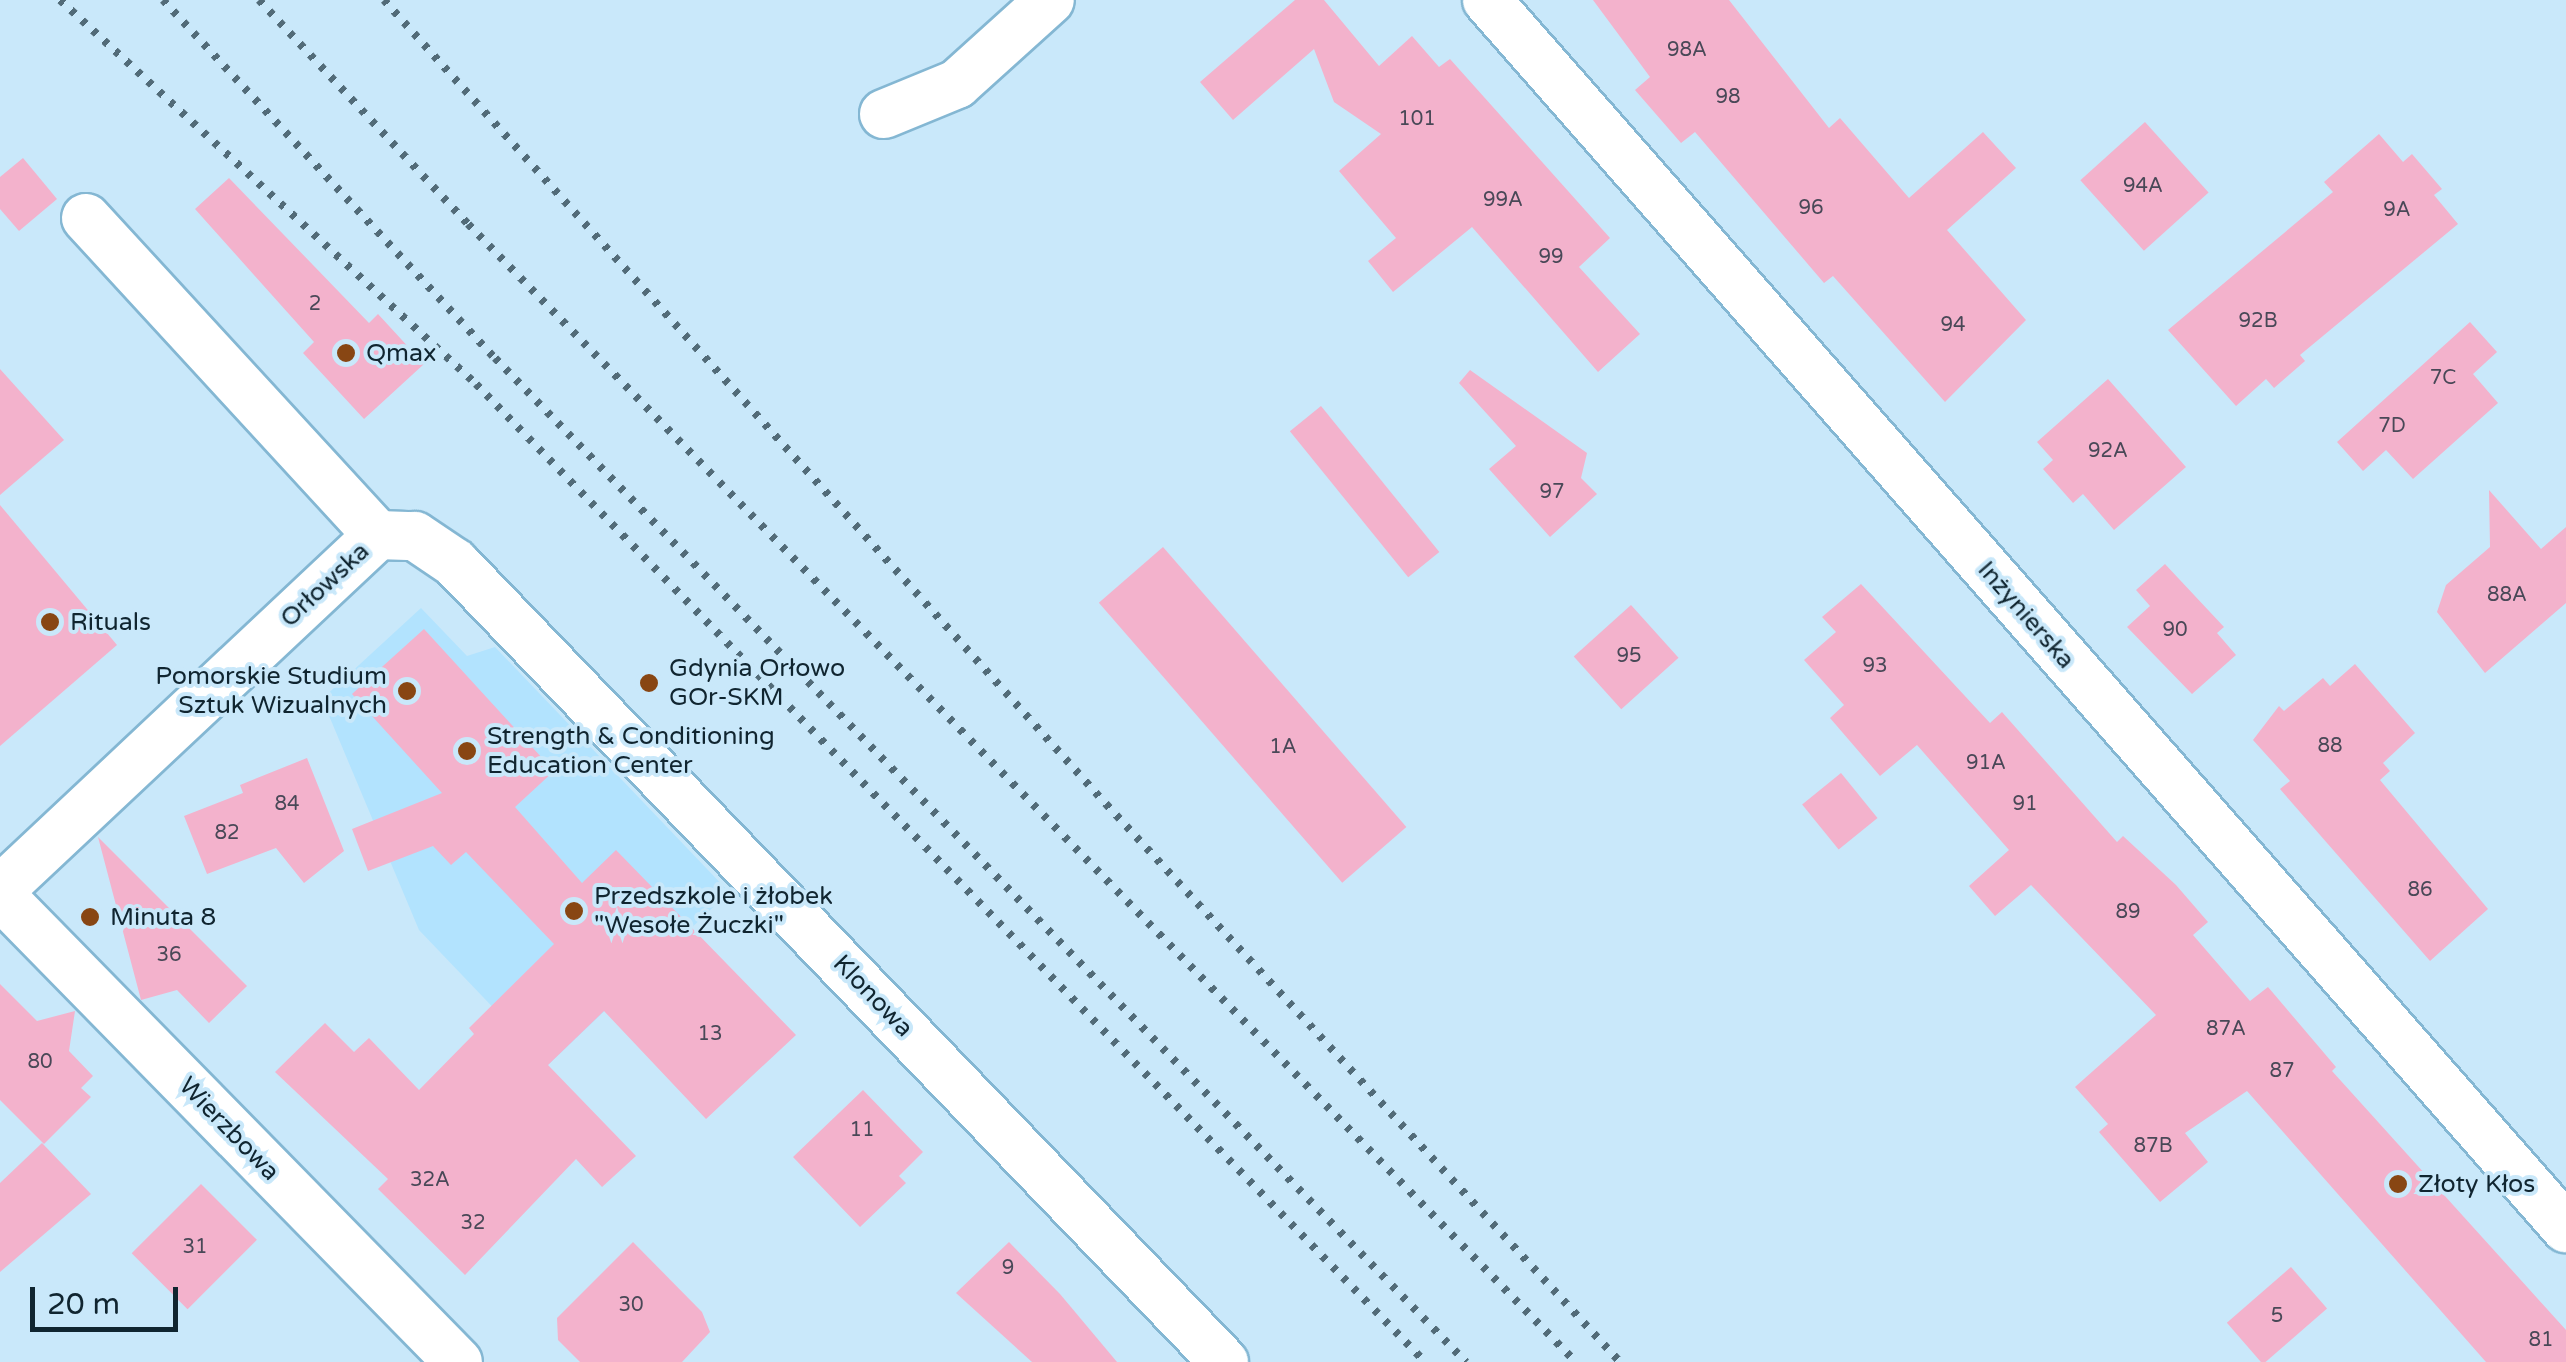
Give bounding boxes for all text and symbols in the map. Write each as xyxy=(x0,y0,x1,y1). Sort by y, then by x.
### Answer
house number: 98A xyxy=(1667,38,1707,62)
house number: 98 xyxy=(1715,85,1741,109)
house number: 101 xyxy=(1398,107,1436,131)
house number: 94A xyxy=(2123,174,2163,198)
house number: 99A xyxy=(1483,188,1523,212)
house number: 96 xyxy=(1798,196,1824,220)
house number: 9A xyxy=(2383,198,2411,222)
house number: 99 xyxy=(1538,245,1564,269)
house number: 2 xyxy=(309,292,321,316)
house number: 92B xyxy=(2239,309,2277,333)
house number: 94 xyxy=(1940,313,1966,337)
place label: Qmax xyxy=(366,338,437,368)
marker: Qmax xyxy=(335,342,357,364)
house number: 7C xyxy=(2430,366,2456,390)
house number: 7D xyxy=(2378,414,2406,438)
house number: 92A xyxy=(2088,439,2128,463)
house number: 97 xyxy=(1539,480,1565,504)
street label: Orłowska xyxy=(274,536,376,634)
street label: Inżynierska xyxy=(1971,555,2081,675)
house number: 88A xyxy=(2487,583,2527,607)
place label: Rituals xyxy=(70,607,151,637)
marker: Rituals xyxy=(39,611,61,633)
house number: 90 xyxy=(2162,618,2188,642)
house number: 95 xyxy=(1616,644,1642,668)
place label: Gdynia Orłowo GOr-SKM xyxy=(669,654,845,713)
house number: 93 xyxy=(1862,654,1888,678)
place label: Pomorskie Studium Sztuk Wizualnych xyxy=(155,662,387,721)
marker: Gdynia Orłowo GOr-SKM xyxy=(638,672,660,694)
marker: Pomorskie Studium Sztuk Wizualnych xyxy=(396,680,418,702)
place label: Strength & Conditioning Education Center xyxy=(487,722,775,781)
house number: 88 xyxy=(2317,734,2343,758)
house number: 1A xyxy=(1269,735,1297,759)
marker: Strength & Conditioning Education Center xyxy=(456,740,478,762)
house number: 91A xyxy=(1966,751,2006,775)
house number: 84 xyxy=(274,792,300,816)
house number: 91 xyxy=(2012,792,2038,816)
house number: 82 xyxy=(214,821,240,845)
house number: 86 xyxy=(2407,878,2433,902)
place label: Przedszkole i żłobek "Wesołe Żuczki" xyxy=(594,882,833,941)
marker: Przedszkole i żłobek "Wesołe Żuczki" xyxy=(563,900,585,922)
house number: 89 xyxy=(2115,900,2141,924)
place label: Minuta 8 xyxy=(110,902,216,932)
marker: Minuta 8 xyxy=(79,906,101,928)
house number: 36 xyxy=(156,943,182,967)
street label: Klonowa xyxy=(827,949,919,1043)
house number: 87A xyxy=(2206,1017,2246,1041)
house number: 13 xyxy=(697,1022,723,1046)
house number: 80 xyxy=(27,1050,53,1074)
house number: 87 xyxy=(2269,1059,2295,1083)
street label: Wierzbowa xyxy=(172,1071,286,1187)
house number: 11 xyxy=(849,1118,875,1142)
house number: 87B xyxy=(2134,1134,2172,1158)
house number: 32A xyxy=(410,1168,450,1192)
place label: Złoty Kłos xyxy=(2418,1169,2535,1199)
marker: Złoty Kłos xyxy=(2387,1173,2409,1195)
house number: 32 xyxy=(460,1211,486,1235)
house number: 31 xyxy=(182,1235,208,1259)
house number: 9 xyxy=(1002,1256,1014,1280)
scale bar xyxy=(35,1267,182,1329)
text: 20 m xyxy=(47,1286,120,1323)
house number: 30 xyxy=(618,1293,644,1317)
house number: 5 xyxy=(2271,1304,2283,1328)
house number: 81 xyxy=(2528,1328,2554,1352)

